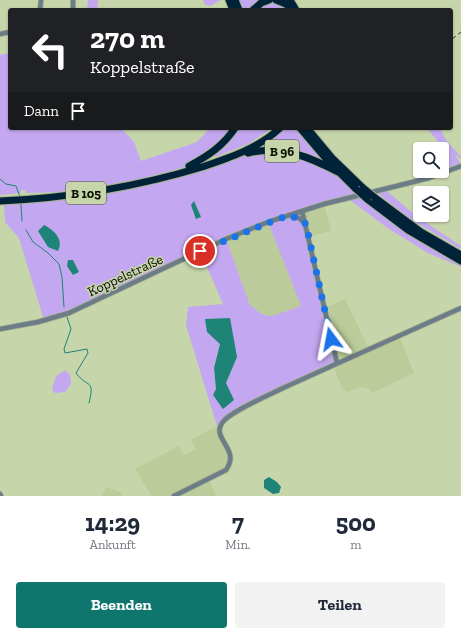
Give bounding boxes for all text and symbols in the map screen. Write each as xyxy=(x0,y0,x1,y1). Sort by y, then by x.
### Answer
text: 270 m xyxy=(90,22,165,55)
icon: left xyxy=(24,24,76,76)
text: Koppelstraße xyxy=(90,56,195,78)
icon: arrive xyxy=(67,100,89,122)
text: Dann xyxy=(24,102,59,120)
road number: B 96 xyxy=(265,140,299,162)
map controls xyxy=(413,142,449,222)
button: search xyxy=(413,142,449,178)
road number: B 105 xyxy=(66,182,106,204)
button: layers xyxy=(413,186,449,222)
pin xyxy=(183,234,217,268)
icon: arrive xyxy=(189,240,211,262)
street label: Koppelstraße xyxy=(85,250,166,300)
position arrow xyxy=(310,318,352,360)
text: 14:29 xyxy=(85,508,140,537)
text: 7 xyxy=(232,508,244,537)
text: 500 xyxy=(336,508,376,537)
text: Ankunft xyxy=(89,537,136,552)
text: Min. xyxy=(225,537,251,552)
text: m xyxy=(350,537,361,552)
button: Beenden xyxy=(16,582,227,628)
button: Teilen xyxy=(235,582,445,628)

